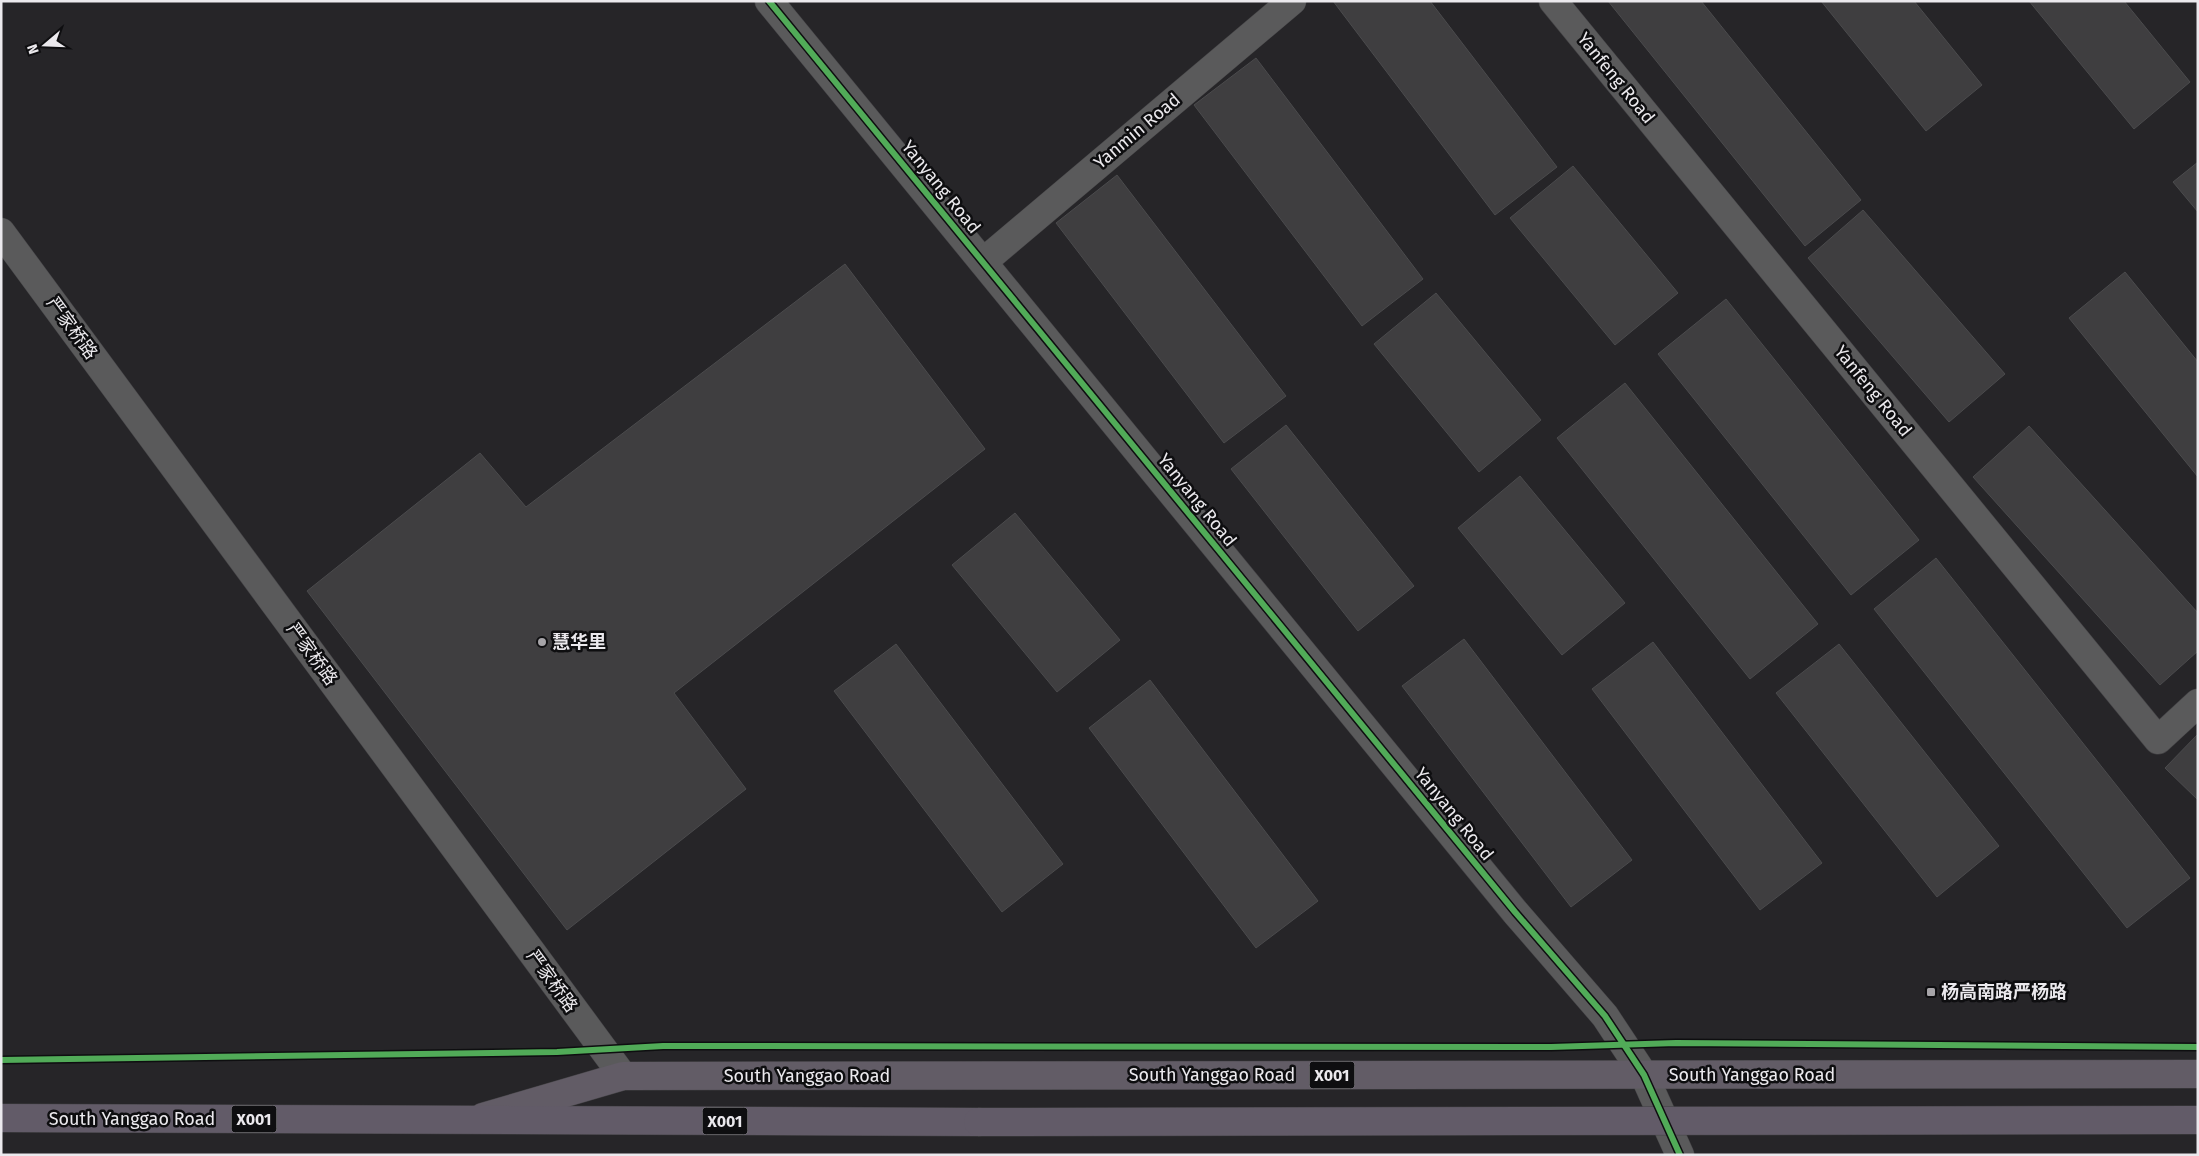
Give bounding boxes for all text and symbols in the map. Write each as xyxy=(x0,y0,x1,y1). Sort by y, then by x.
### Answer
north arrow xyxy=(20,20,70,70)
street label: Yanfeng Road xyxy=(1573,28,1659,128)
text: N xyxy=(24,42,43,56)
street label: Yanmin Road xyxy=(1089,88,1185,174)
street label: Yanyang Road xyxy=(897,136,985,238)
street label: 严家桥路 xyxy=(42,292,102,364)
street label: Yanfeng Road xyxy=(1830,341,1916,441)
street label: Yanyang Road xyxy=(1153,449,1241,551)
street label: 严家桥路 xyxy=(282,618,342,690)
place label: 慧华里 xyxy=(552,631,606,653)
marker: 慧华里 xyxy=(536,636,548,648)
street label: Yanyang Road xyxy=(1410,763,1498,865)
street label: 严家桥路 xyxy=(522,945,582,1017)
place label: 杨高南路严杨路 xyxy=(1941,981,2067,1003)
marker: 杨高南路严杨路 xyxy=(1925,986,1937,998)
road number: X001 xyxy=(1310,1062,1354,1088)
street label: South Yanggao Road xyxy=(1129,1064,1295,1086)
street label: South Yanggao Road xyxy=(1669,1064,1835,1086)
street label: South Yanggao Road xyxy=(724,1065,890,1087)
road number: X001 xyxy=(232,1106,276,1132)
street label: South Yanggao Road xyxy=(49,1108,215,1130)
road number: X001 xyxy=(702,1108,748,1134)

